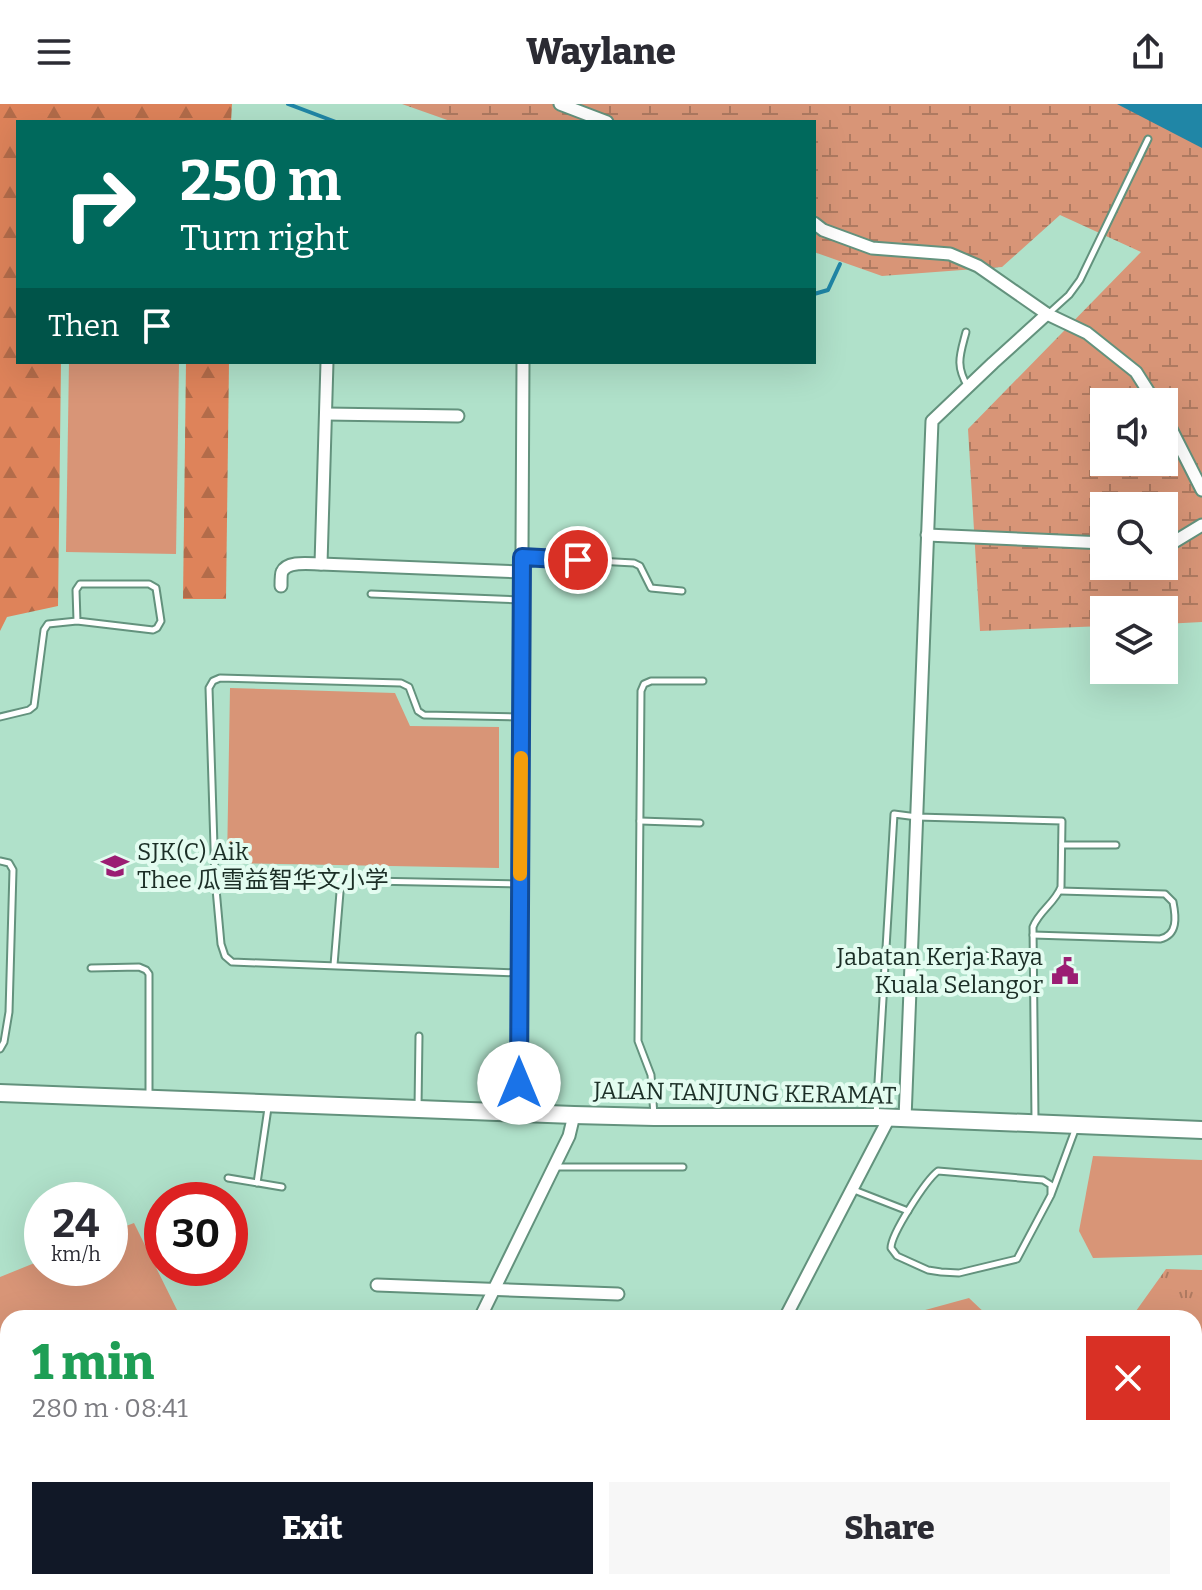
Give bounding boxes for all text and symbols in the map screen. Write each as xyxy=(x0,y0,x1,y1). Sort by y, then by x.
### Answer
icon: menu xyxy=(32,30,76,74)
text: Waylane xyxy=(526,30,676,74)
icon: share xyxy=(1126,30,1170,74)
text: 250 m xyxy=(180,148,341,215)
icon: right xyxy=(48,152,152,256)
text: Turn right xyxy=(180,216,349,260)
icon: arrive xyxy=(135,304,179,348)
text: Then xyxy=(48,308,119,344)
map controls xyxy=(1090,388,1178,684)
button: sound xyxy=(1090,388,1178,476)
button: search xyxy=(1090,492,1178,580)
pin xyxy=(544,526,612,594)
icon: arrive xyxy=(556,538,600,582)
button: layers xyxy=(1090,596,1178,684)
place label: SJK(C) Aik Thee 瓜雪益智华文小学 xyxy=(137,838,389,894)
school or university icon: SJK(C) Aik Thee 瓜雪益智华文小学 xyxy=(100,851,130,881)
place label: Jabatan Kerja Raya Kuala Selangor xyxy=(836,943,1043,999)
public building icon: Jabatan Kerja Raya Kuala Selangor xyxy=(1050,956,1080,986)
position arrow xyxy=(477,1041,561,1125)
street label: JALAN TANJUNG KERAMAT xyxy=(592,1076,897,1110)
speed limit sign: 30 xyxy=(144,1182,248,1286)
text: 24 xyxy=(53,1200,99,1248)
text: km/h xyxy=(51,1242,101,1266)
text: 1 min xyxy=(32,1334,154,1392)
button: close xyxy=(1086,1336,1170,1420)
text: 280 m · 08:41 xyxy=(32,1393,188,1424)
button: Exit xyxy=(32,1482,593,1574)
button: Share xyxy=(609,1482,1170,1574)

